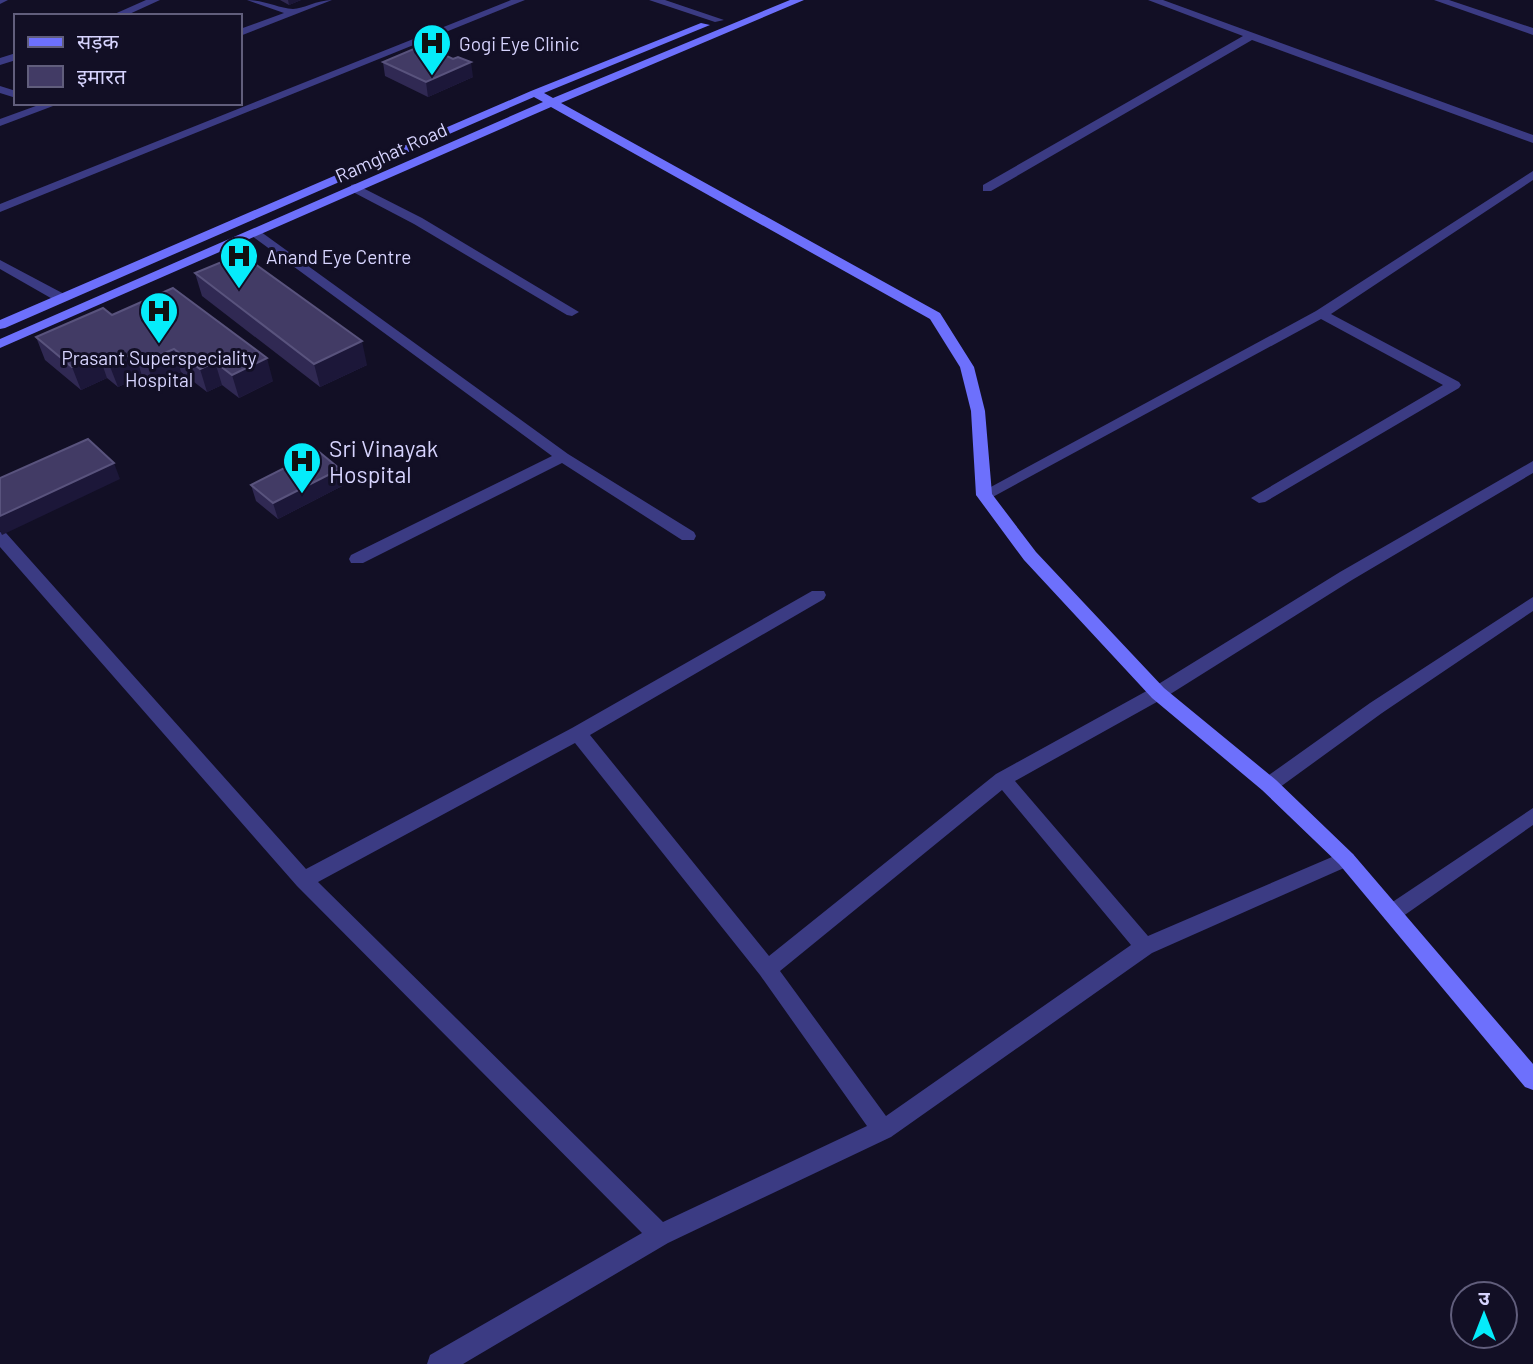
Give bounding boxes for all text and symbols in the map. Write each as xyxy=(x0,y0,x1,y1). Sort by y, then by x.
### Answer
legend xyxy=(14,14,242,105)
hospital icon: Gogi Eye Clinic xyxy=(411,22,453,77)
text: सड़क xyxy=(77,28,119,53)
place label: Gogi Eye Clinic xyxy=(459,32,579,55)
text: इमारत xyxy=(77,63,127,88)
street label: Ramghat Road xyxy=(332,117,450,187)
hospital icon: Anand Eye Centre xyxy=(218,235,260,290)
place label: Anand Eye Centre xyxy=(266,245,411,268)
hospital icon: Prasant Superspeciality Hospital xyxy=(138,290,180,345)
place label: Prasant Superspeciality Hospital xyxy=(61,346,257,391)
place label: Sri Vinayak Hospital xyxy=(329,434,438,488)
hospital icon: Sri Vinayak Hospital xyxy=(281,440,323,495)
north arrow xyxy=(1449,1280,1519,1350)
text: उ xyxy=(1478,1286,1490,1309)

